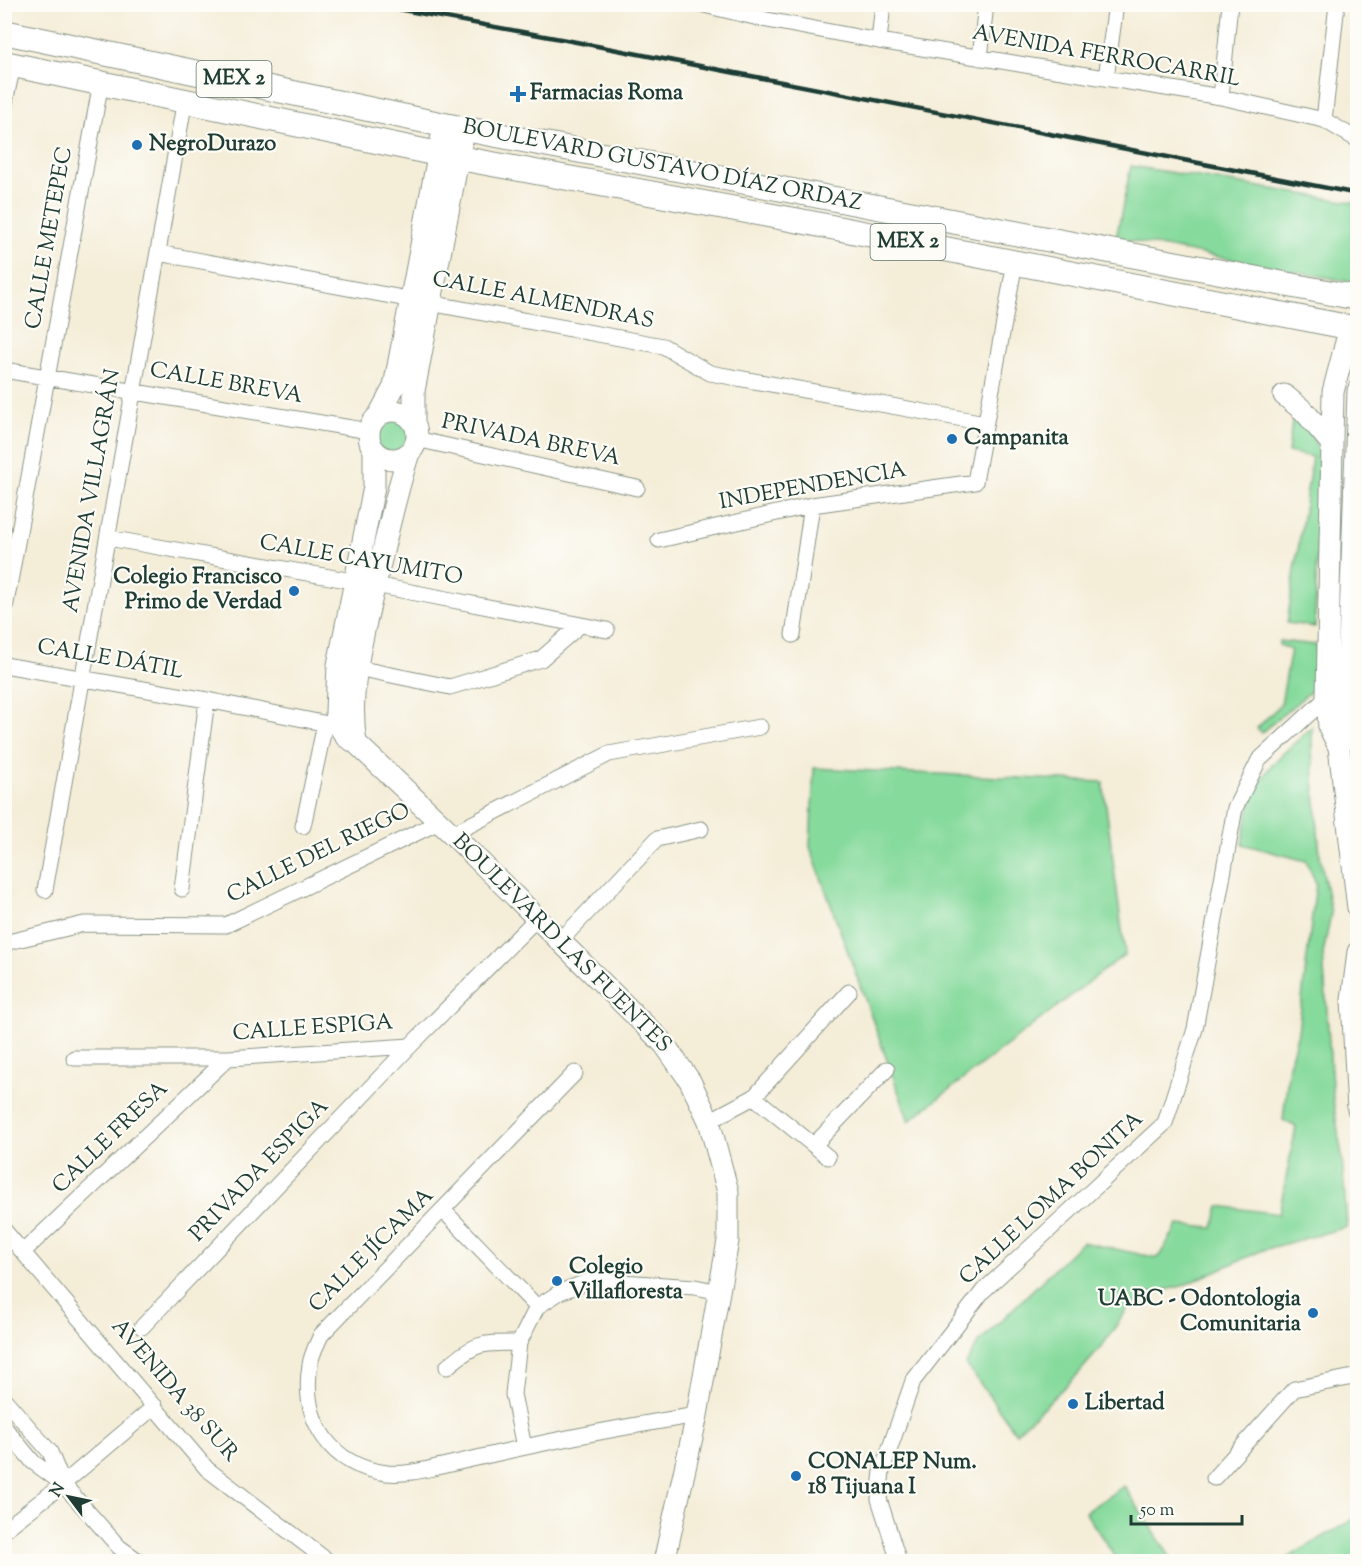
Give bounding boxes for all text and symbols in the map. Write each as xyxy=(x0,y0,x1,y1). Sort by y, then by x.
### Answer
street label: AVENIDA FERROCARRIL xyxy=(970,18,1242,96)
road number: MEX 2 xyxy=(196,61,272,97)
place label: Farmacias Roma xyxy=(530,78,684,110)
marker: Farmacias Roma xyxy=(511,87,525,101)
street label: BOULEVARD GUSTAVO DÍAZ ORDAZ xyxy=(460,111,865,220)
place label: NegroDurazo xyxy=(149,129,276,161)
marker: NegroDurazo xyxy=(130,138,144,152)
street label: CALLE METEPEC xyxy=(18,144,82,332)
road number: MEX 2 xyxy=(870,224,946,260)
street label: CALLE ALMENDRAS xyxy=(429,264,657,338)
street label: CALLE BREVA xyxy=(147,355,305,413)
street label: AVENIDA VILLAGRÁN xyxy=(55,366,130,615)
street label: PRIVADA BREVA xyxy=(439,406,624,476)
place label: Campanita xyxy=(964,423,1070,455)
marker: Campanita xyxy=(945,432,959,446)
street label: INDEPENDENCIA xyxy=(717,455,909,519)
street label: CALLE CAYUMITO xyxy=(257,527,465,595)
place label: Colegio Francisco Primo de Verdad xyxy=(113,562,283,619)
marker: Colegio Francisco Primo de Verdad xyxy=(287,584,301,598)
street label: CALLE DÁTIL xyxy=(35,630,186,689)
street label: CALLE DEL RIEGO xyxy=(222,796,416,912)
street label: BOULEVARD LAS FUENTES xyxy=(444,827,678,1061)
street label: CALLE ESPIGA xyxy=(232,1007,395,1051)
street label: CALLE FRESA xyxy=(46,1074,176,1202)
street label: PRIVADA ESPIGA xyxy=(183,1092,337,1250)
street label: CALLE LOMA BONITA xyxy=(953,1105,1152,1293)
street label: CALLE JÍCAMA xyxy=(301,1180,442,1321)
place label: Colegio Villafloresta xyxy=(569,1252,684,1309)
marker: Colegio Villafloresta xyxy=(550,1274,564,1288)
place label: UABC - Odontologia Comunitaria xyxy=(1098,1284,1302,1341)
marker: UABC - Odontologia Comunitaria xyxy=(1306,1306,1320,1320)
street label: AVENIDA 38 SUR xyxy=(103,1312,246,1470)
place label: Libertad xyxy=(1085,1388,1165,1420)
marker: Libertad xyxy=(1066,1397,1080,1411)
place label: CONALEP Num. 18 Tijuana I xyxy=(808,1447,977,1504)
north arrow xyxy=(39,1467,99,1527)
marker: CONALEP Num. 18 Tijuana I xyxy=(789,1469,803,1483)
text: N xyxy=(45,1479,72,1502)
scale bar xyxy=(1131,1488,1242,1526)
text: 50 m xyxy=(1139,1498,1175,1524)

